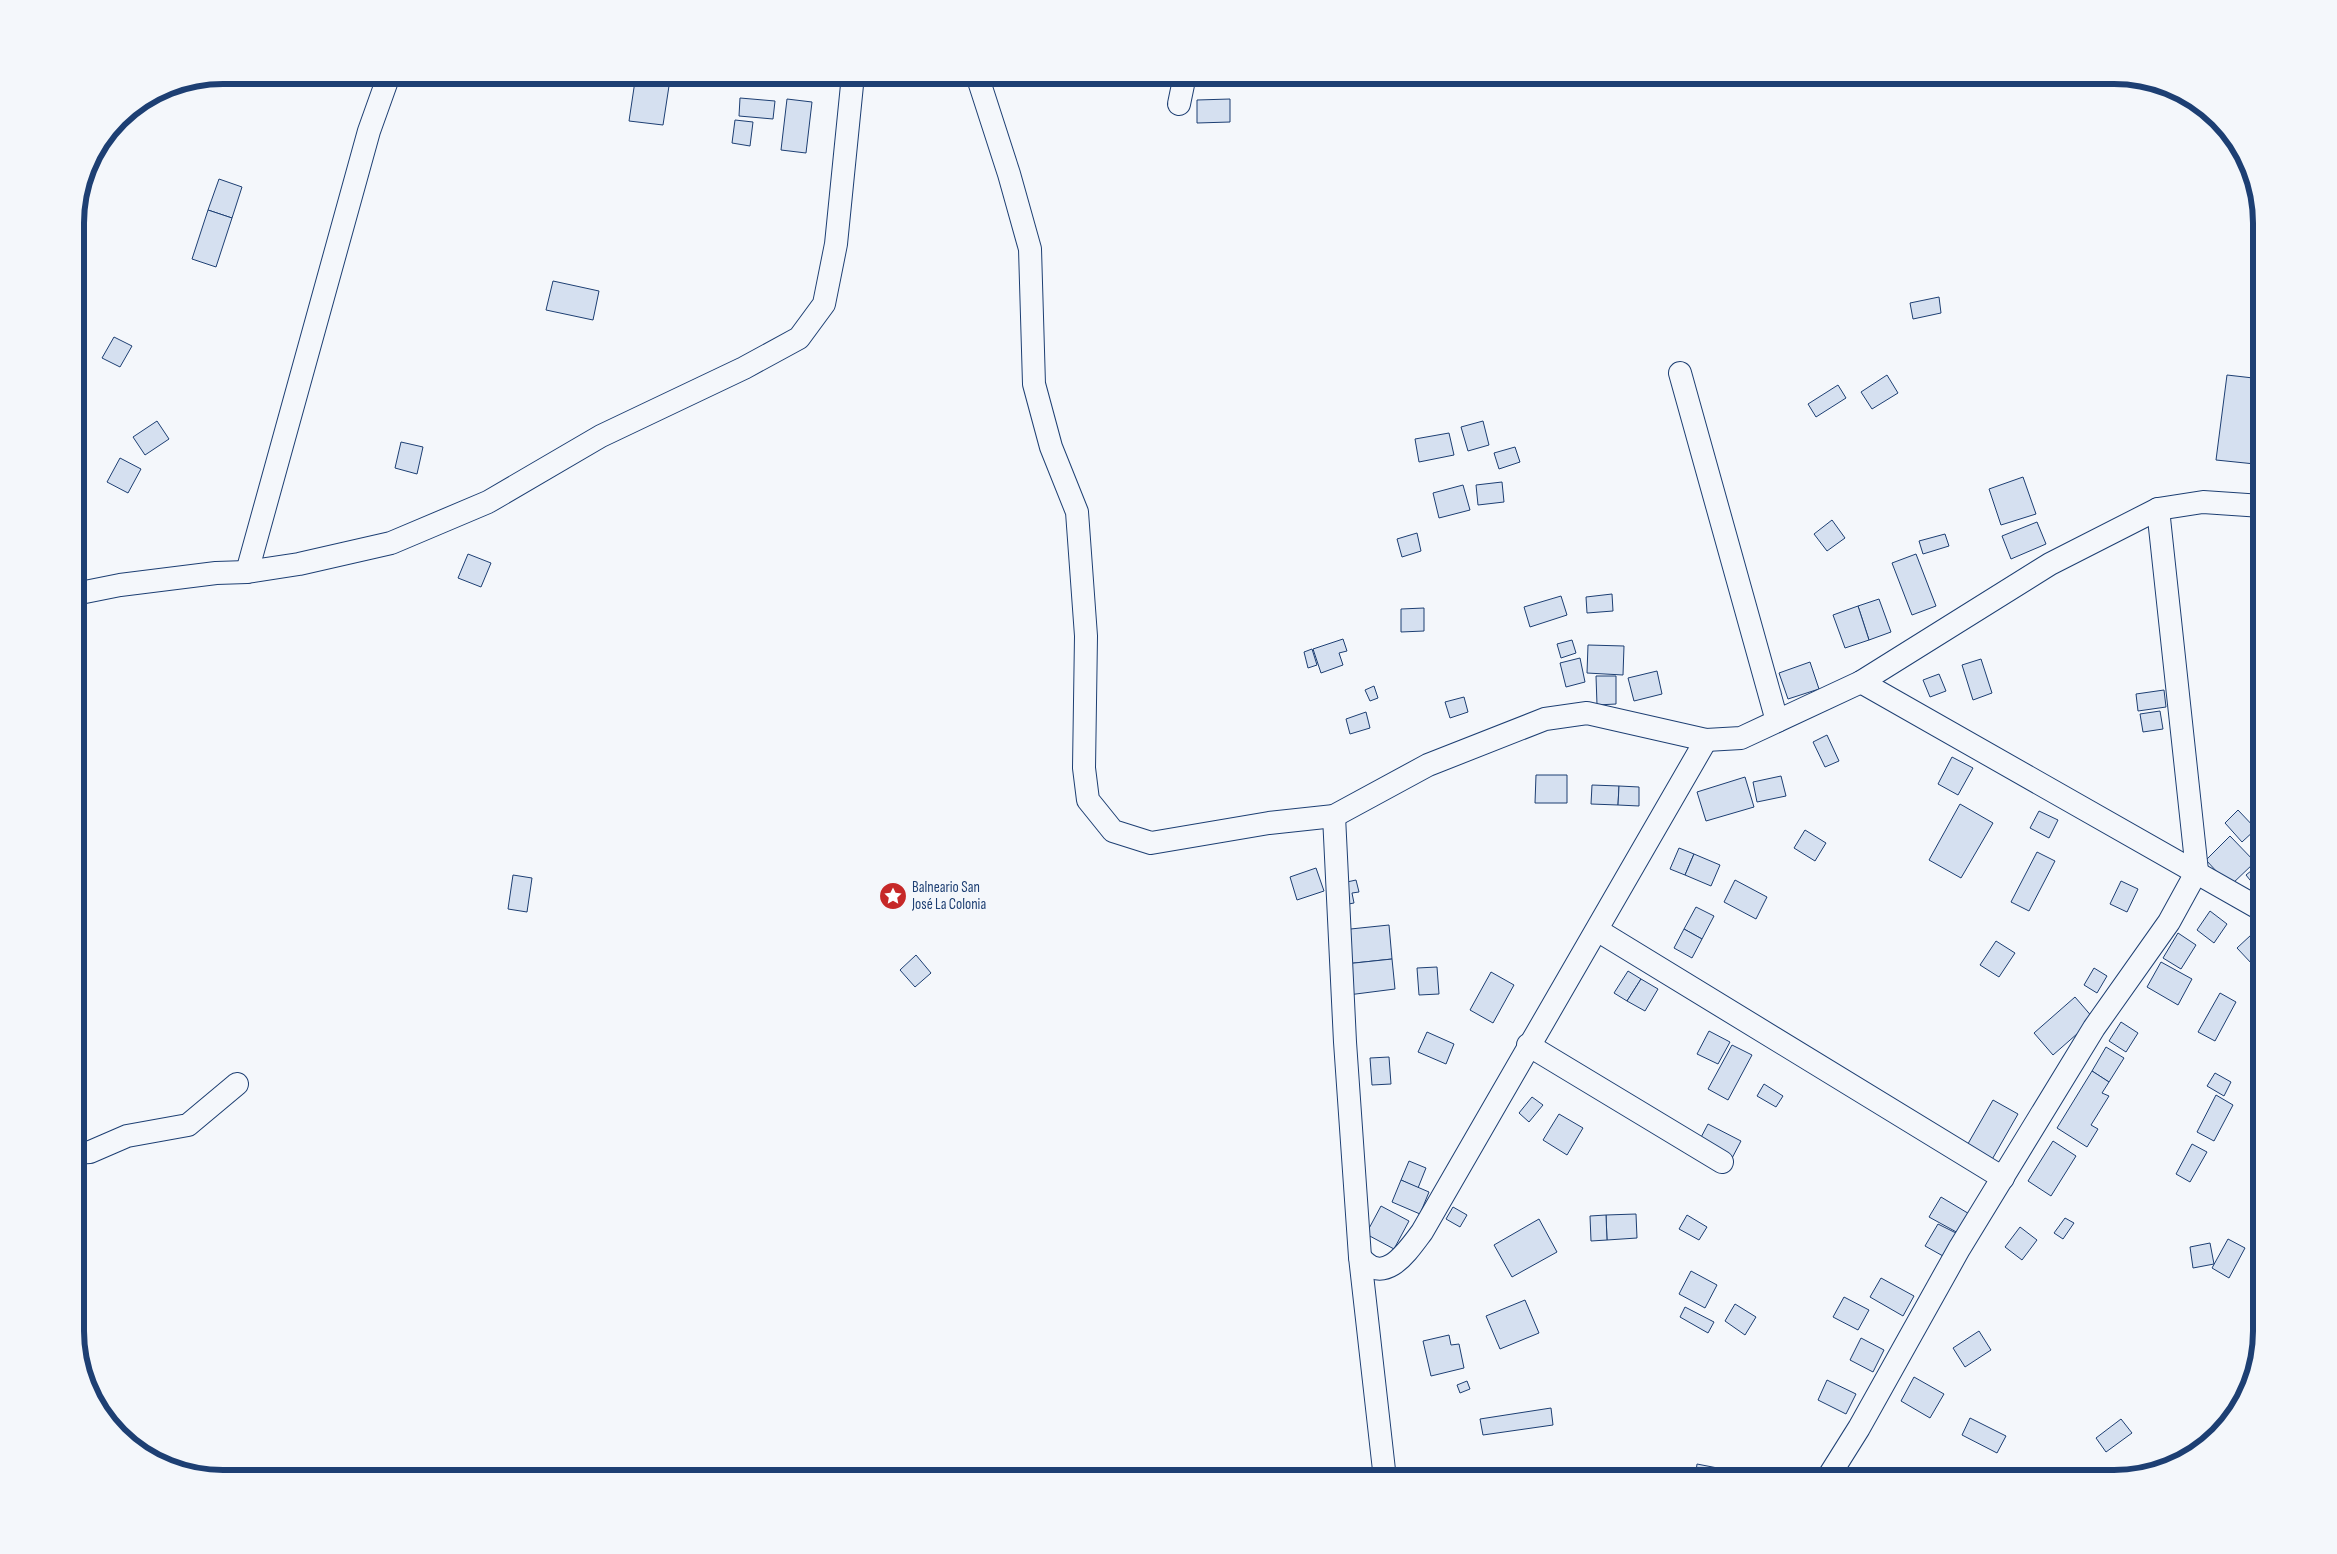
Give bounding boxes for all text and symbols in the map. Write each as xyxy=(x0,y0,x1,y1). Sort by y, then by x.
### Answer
place label: Balneario San José La Colonia xyxy=(911,878,986,914)
place icon: Balneario San José La Colonia xyxy=(878,881,908,911)

